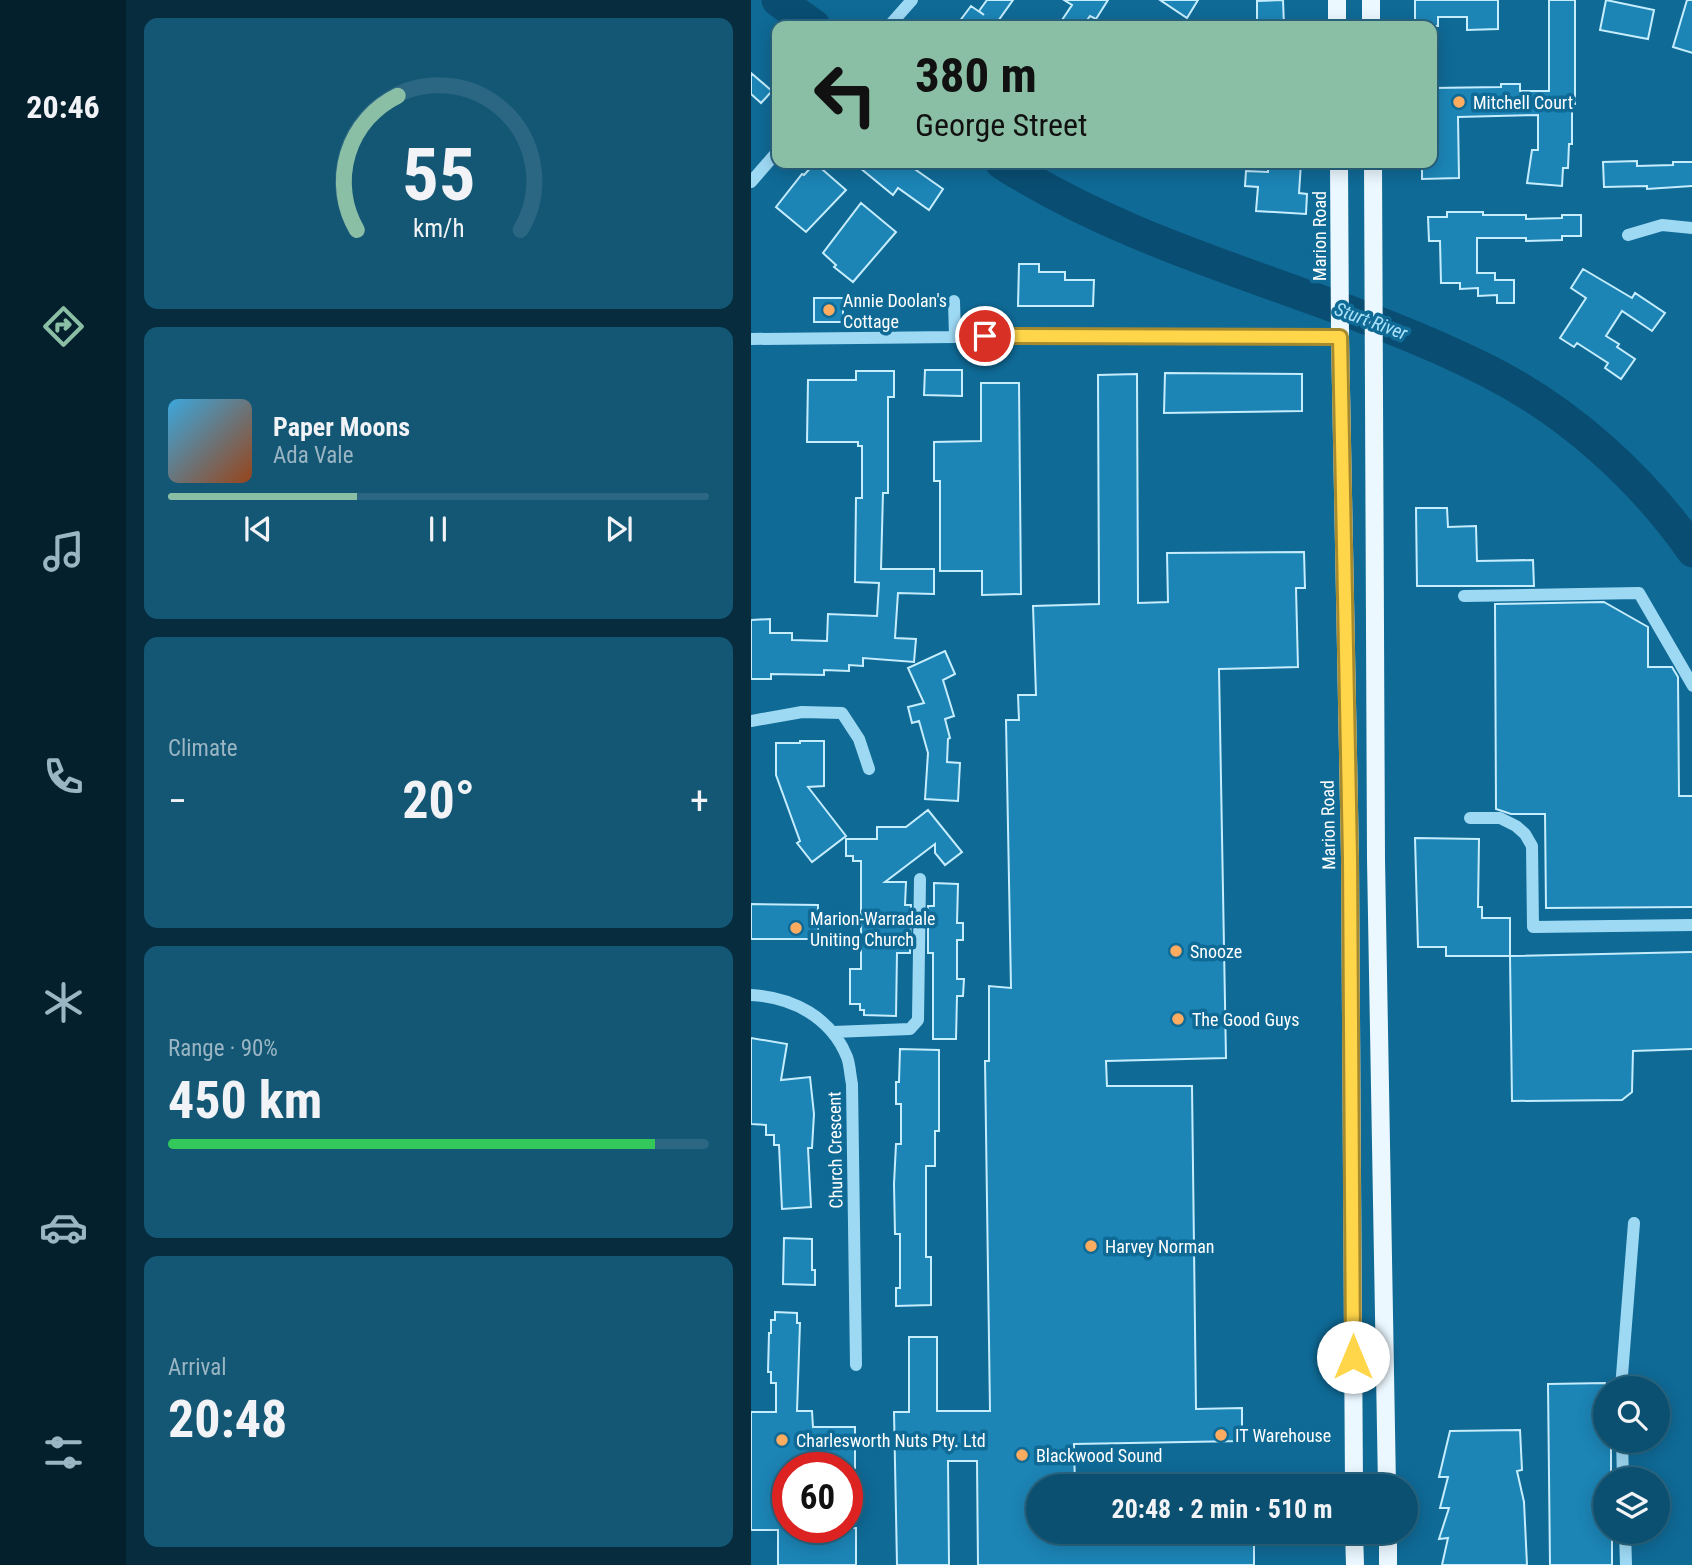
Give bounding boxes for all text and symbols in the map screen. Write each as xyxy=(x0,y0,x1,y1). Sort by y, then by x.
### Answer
text: 380 m xyxy=(915,47,1037,104)
icon: left xyxy=(800,49,891,140)
text: 20:46 xyxy=(26,88,100,126)
place label: Mitchell Court xyxy=(1473,92,1573,113)
marker: Mitchell Court xyxy=(1451,94,1467,110)
text: George Street xyxy=(915,106,1088,144)
text: 55 xyxy=(402,132,475,218)
street label: Marion Road xyxy=(1309,191,1330,281)
text: km/h xyxy=(413,214,464,243)
place label: Annie Doolan's Cottage xyxy=(843,290,947,332)
water label: Sturt River xyxy=(1331,297,1411,345)
icon: directions xyxy=(39,302,88,351)
marker: Annie Doolan's Cottage xyxy=(821,302,837,318)
pin xyxy=(955,306,1015,366)
icon: arrive xyxy=(966,317,1004,355)
text: Paper Moons xyxy=(273,412,410,442)
text: Ada Vale xyxy=(273,442,353,469)
icon: previous xyxy=(239,510,277,548)
icon: pause xyxy=(419,510,457,548)
icon: next xyxy=(600,510,638,548)
icon: music xyxy=(39,527,88,576)
text: Climate xyxy=(168,735,238,762)
icon: phone xyxy=(39,752,88,801)
text: 20° xyxy=(402,770,475,831)
text: − xyxy=(168,779,187,823)
text: + xyxy=(690,779,709,823)
street label: Marion Road xyxy=(1317,780,1339,870)
place label: Marion-Warradale Uniting Church xyxy=(810,908,935,950)
marker: Marion-Warradale Uniting Church xyxy=(788,920,804,936)
place label: Snooze xyxy=(1190,941,1242,962)
marker: Snooze xyxy=(1168,943,1184,959)
icon: climate xyxy=(39,978,88,1027)
place label: The Good Guys xyxy=(1192,1009,1299,1030)
marker: The Good Guys xyxy=(1170,1011,1186,1027)
text: Range · 90% xyxy=(168,1035,278,1062)
text: 450 km xyxy=(168,1070,322,1131)
street label: Church Crescent xyxy=(823,1091,847,1209)
icon: car xyxy=(39,1203,88,1252)
place label: Harvey Norman xyxy=(1105,1236,1215,1257)
marker: Harvey Norman xyxy=(1083,1238,1099,1254)
position arrow xyxy=(1316,1320,1390,1394)
text: Arrival xyxy=(168,1354,227,1381)
map controls xyxy=(1593,1376,1670,1544)
button: search xyxy=(1593,1376,1670,1453)
text: 20:48 xyxy=(168,1389,287,1450)
place label: IT Warehouse xyxy=(1235,1425,1331,1446)
marker: IT Warehouse xyxy=(1213,1427,1229,1443)
icon: filters xyxy=(39,1428,88,1477)
place label: Charlesworth Nuts Pty. Ltd xyxy=(796,1430,986,1451)
marker: Charlesworth Nuts Pty. Ltd xyxy=(774,1432,790,1448)
place label: Blackwood Sound xyxy=(1036,1445,1163,1466)
marker: Blackwood Sound xyxy=(1014,1447,1030,1463)
speed limit sign: 60 xyxy=(772,1452,863,1543)
button: layers xyxy=(1593,1467,1670,1544)
text: 20:48 · 2 min · 510 m xyxy=(1112,1494,1332,1524)

